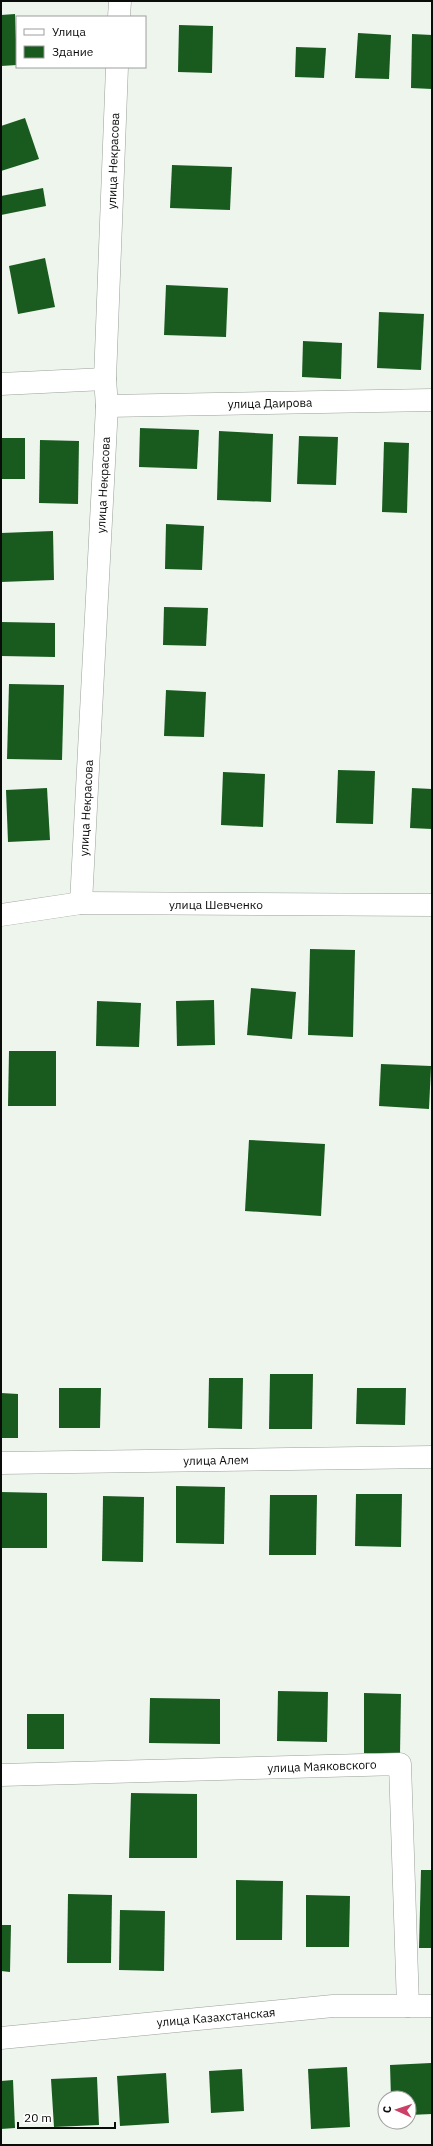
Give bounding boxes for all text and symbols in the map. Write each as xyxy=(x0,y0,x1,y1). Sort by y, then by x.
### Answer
legend xyxy=(16,16,146,68)
text: Улица xyxy=(52,24,86,39)
text: Здание xyxy=(52,44,94,59)
street label: улица Некрасова xyxy=(104,112,122,210)
street label: улица Даирова xyxy=(227,395,313,411)
street label: улица Некрасова xyxy=(93,436,113,534)
street label: улица Некрасова xyxy=(76,759,96,857)
street label: улица Шевченко xyxy=(169,897,263,912)
street label: улица Алем xyxy=(183,1452,249,1468)
street label: улица Маяковского xyxy=(267,1757,377,1775)
street label: улица Казахстанская xyxy=(156,2004,276,2030)
north arrow xyxy=(377,2090,417,2130)
scale bar xyxy=(18,2104,115,2130)
text: С xyxy=(380,2106,394,2113)
text: 20 m xyxy=(24,2110,52,2125)

